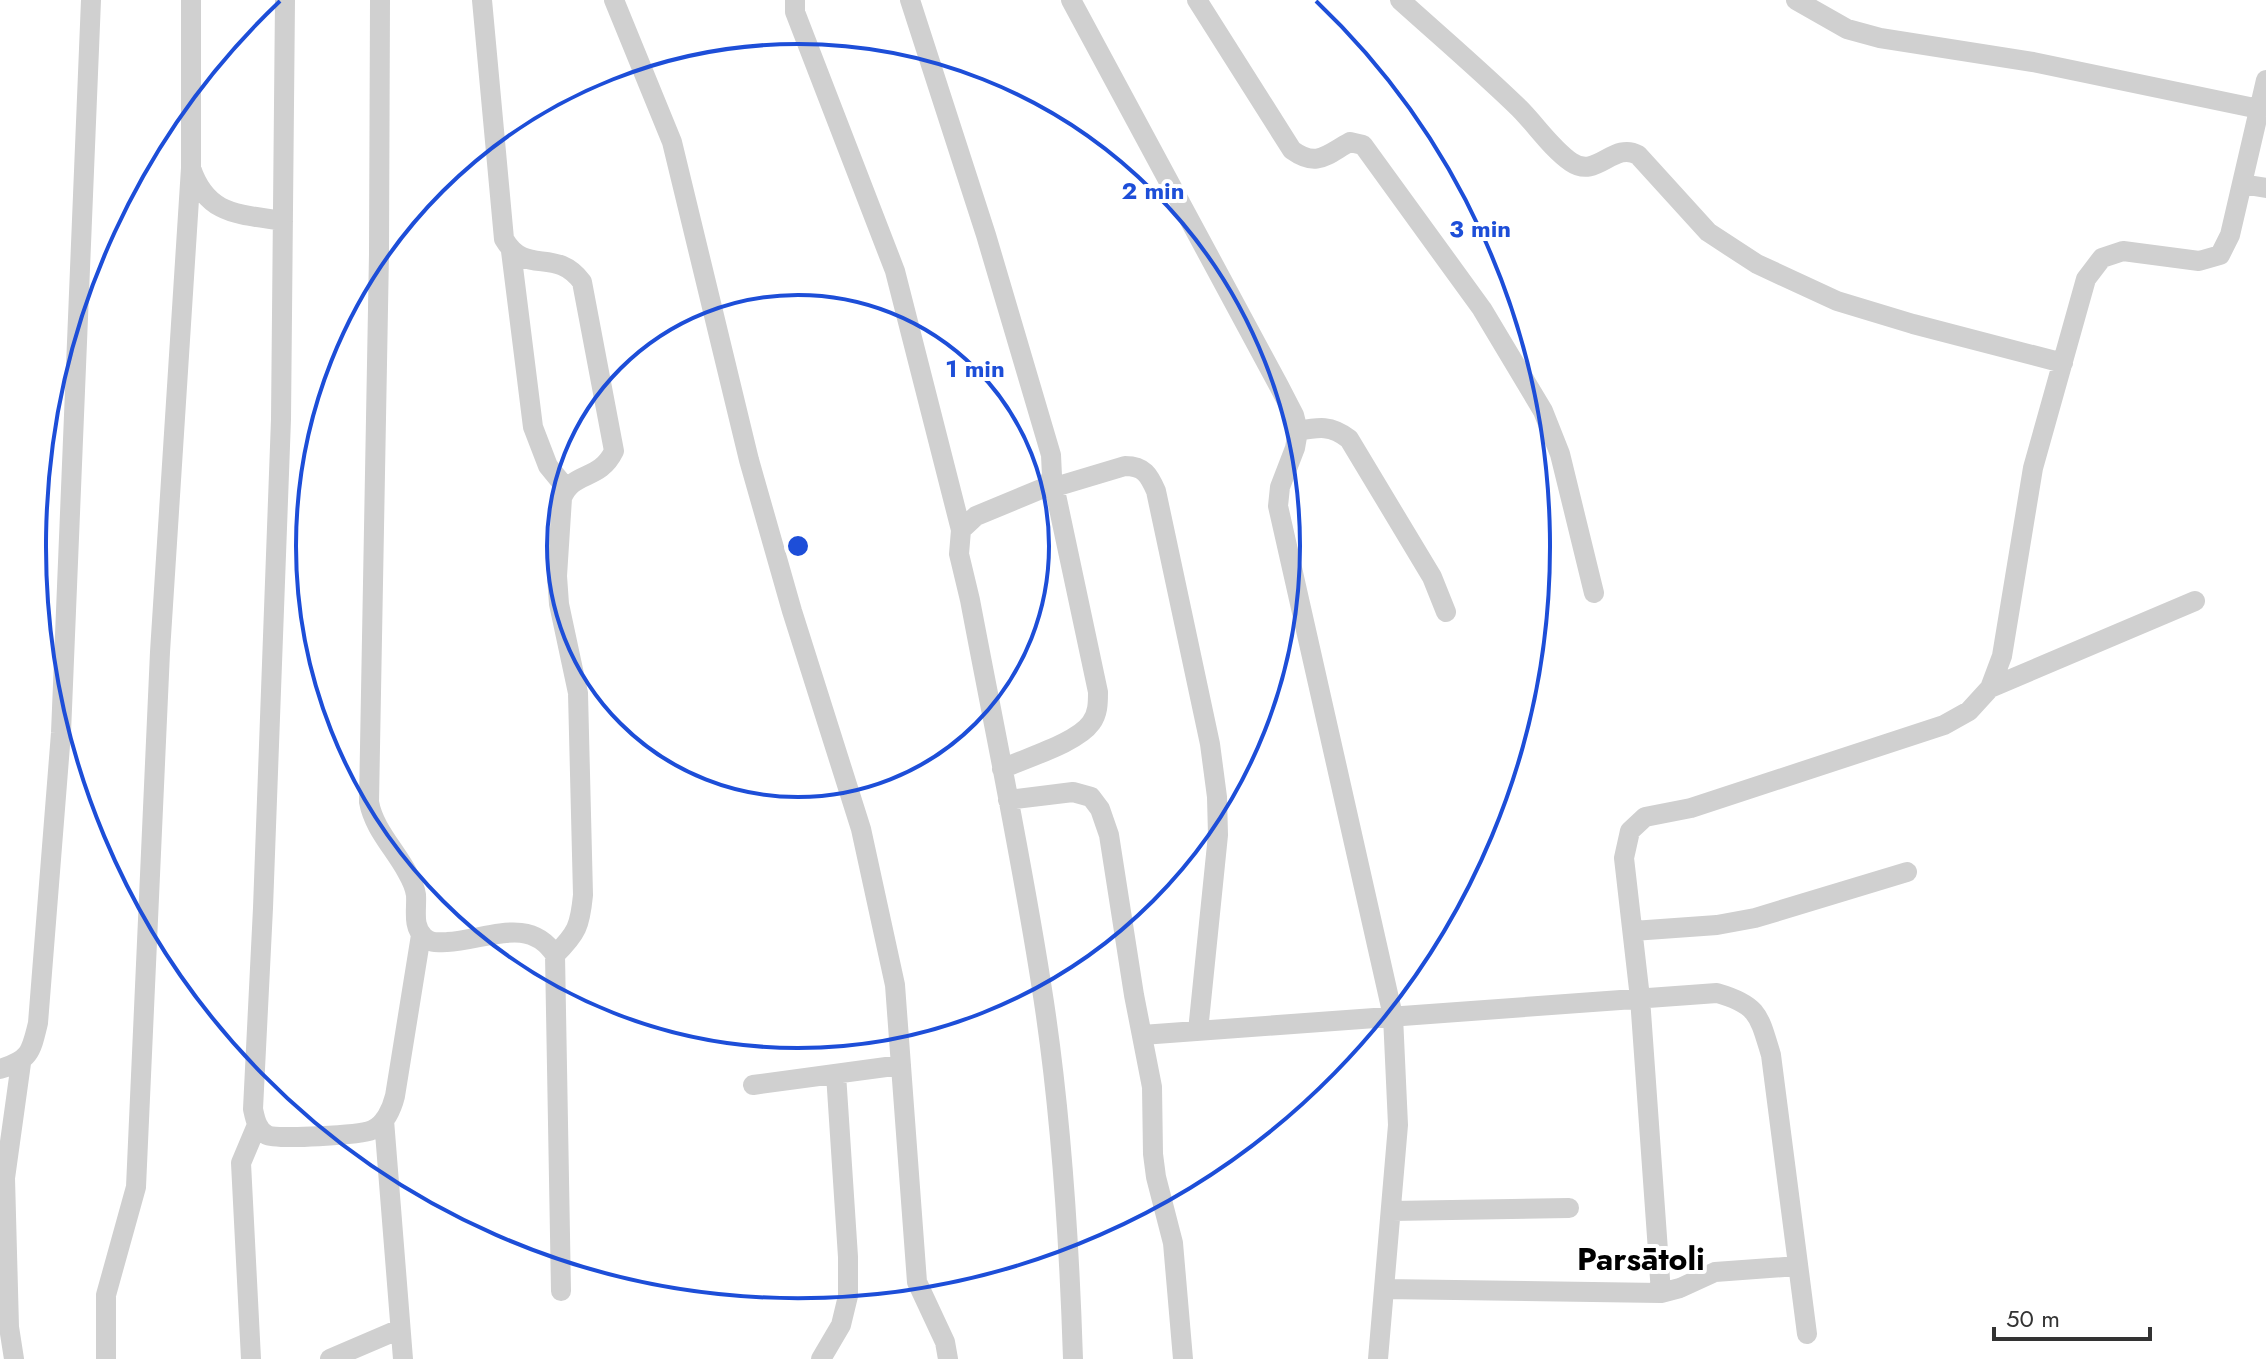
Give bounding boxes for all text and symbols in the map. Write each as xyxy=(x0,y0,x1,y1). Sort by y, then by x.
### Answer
text: 2 min xyxy=(1121,173,1185,208)
text: 3 min xyxy=(1449,211,1511,246)
text: 1 min xyxy=(945,351,1005,386)
centre of rings xyxy=(784,532,812,560)
district label: Parsātoli xyxy=(1577,1236,1705,1282)
scale bar xyxy=(1994,1291,2150,1341)
text: 50 m xyxy=(2006,1301,2060,1336)

